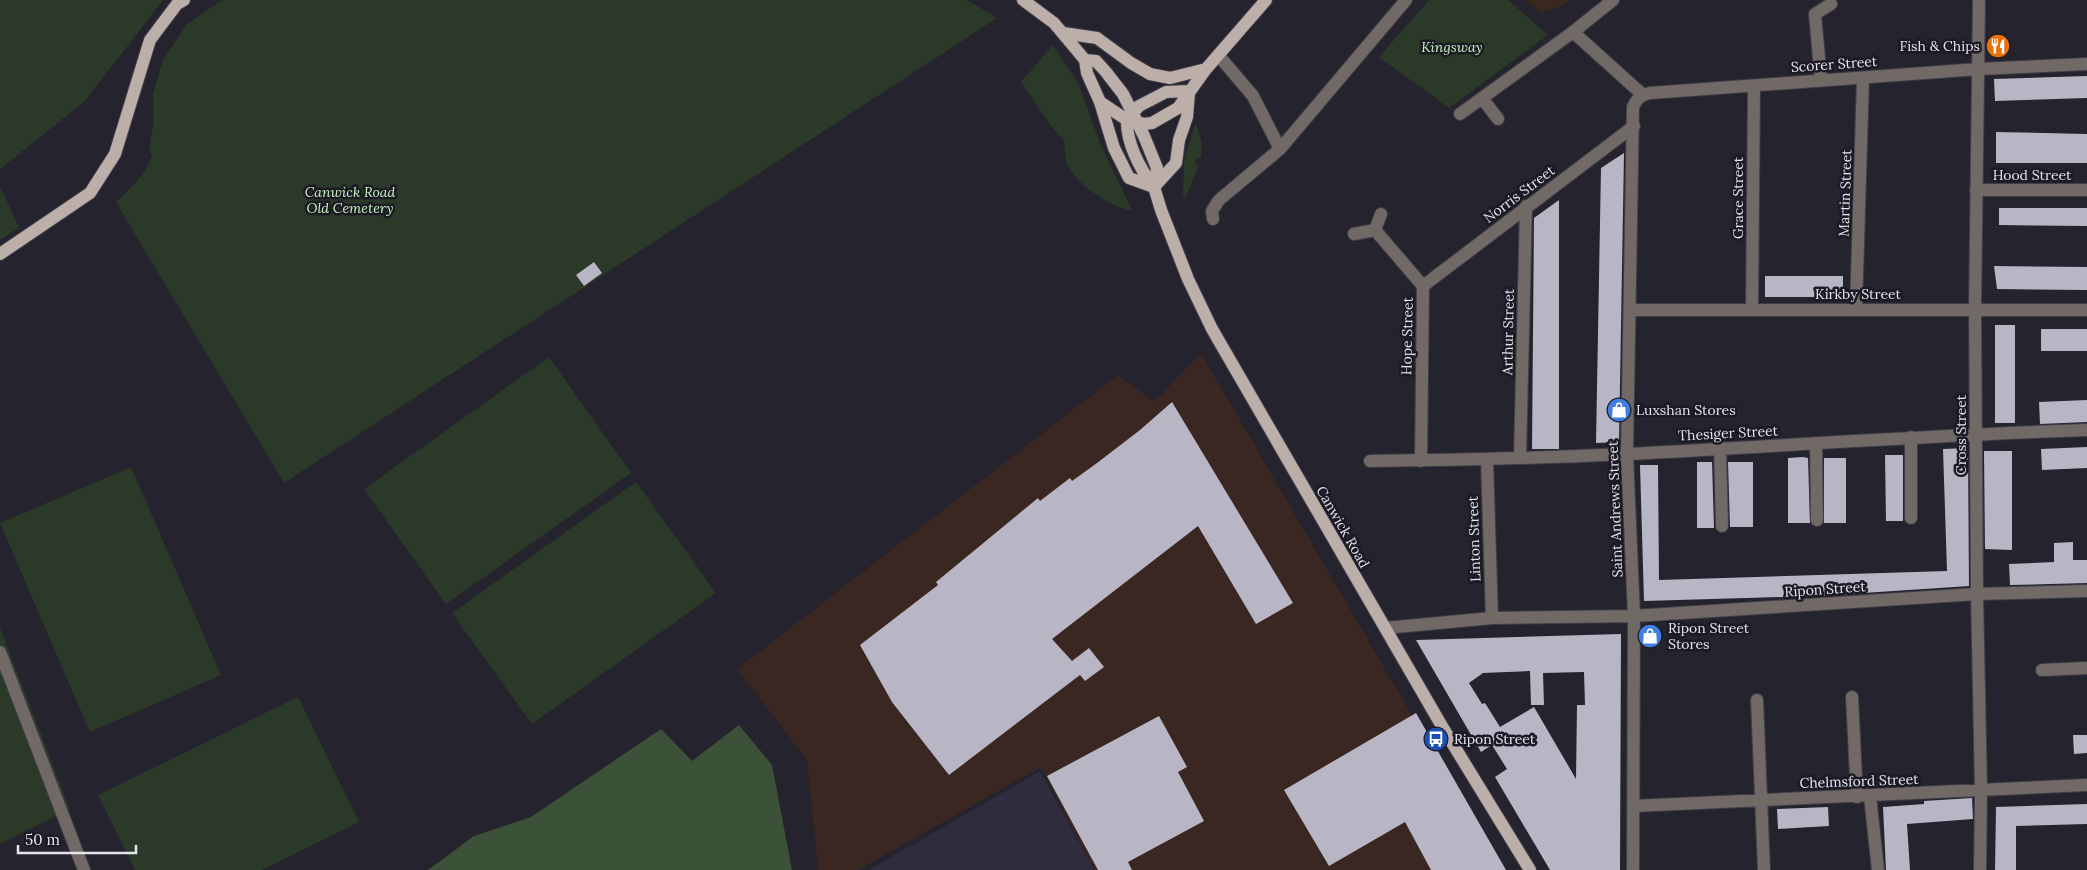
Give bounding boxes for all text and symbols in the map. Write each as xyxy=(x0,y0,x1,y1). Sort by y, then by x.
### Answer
restaurant icon: Fish & Chips xyxy=(1985,33,2011,59)
place label: Fish & Chips xyxy=(1900,37,1980,55)
park label: Kingsway xyxy=(1421,38,1483,56)
street label: Scorer Street xyxy=(1790,52,1878,76)
street label: Martin Street xyxy=(1834,148,1856,237)
street label: Grace Street xyxy=(1729,156,1747,239)
street label: Norris Street xyxy=(1480,161,1559,227)
street label: Hood Street xyxy=(1993,166,2072,184)
park label: Canwick Road Old Cemetery xyxy=(305,183,396,217)
street label: Kirkby Street xyxy=(1815,285,1901,303)
street label: Arthur Street xyxy=(1498,288,1518,376)
street label: Hope Street xyxy=(1397,296,1417,375)
street label: Cross Street xyxy=(1952,394,1970,475)
shop icon: Luxshan Stores xyxy=(1606,397,1632,423)
place label: Luxshan Stores xyxy=(1636,401,1736,419)
street label: Thesiger Street xyxy=(1678,421,1779,445)
street label: Saint Andrews Street xyxy=(1604,440,1626,578)
street label: Canwick Road xyxy=(1312,483,1374,571)
street label: Linton Street xyxy=(1463,495,1484,582)
street label: Ripon Street xyxy=(1784,577,1867,601)
place label: Ripon Street Stores xyxy=(1668,619,1750,653)
shop icon: Ripon Street Stores xyxy=(1637,623,1663,649)
bus stop icon: Ripon Street xyxy=(1423,726,1449,752)
place label: Ripon Street xyxy=(1454,730,1536,748)
street label: Chelmsford Street xyxy=(1799,770,1919,792)
scale bar xyxy=(18,822,135,854)
text: 50 m xyxy=(25,830,60,849)

